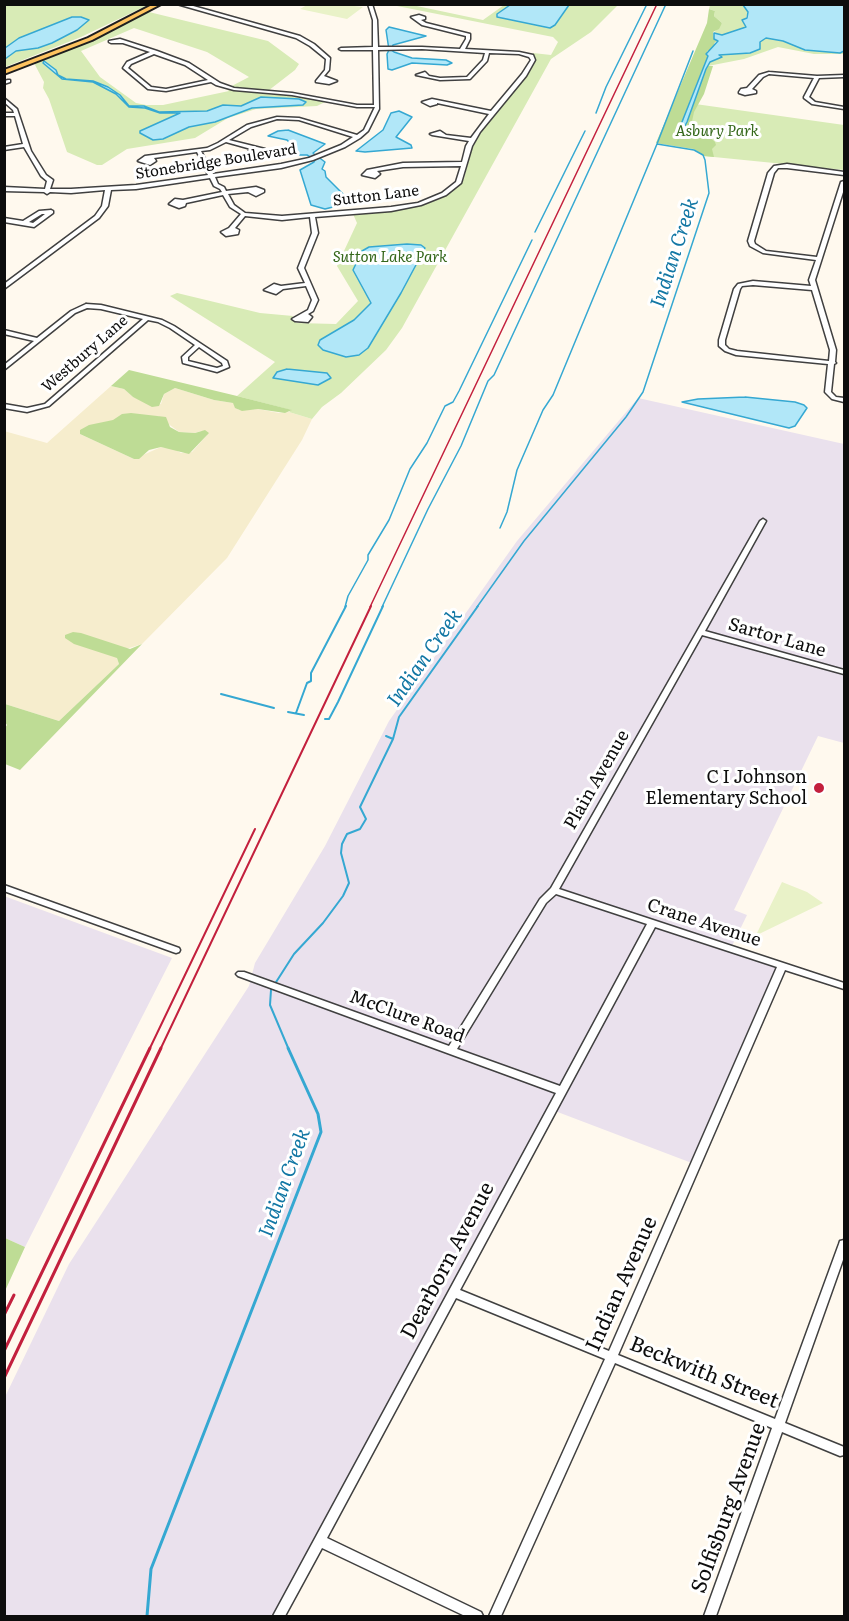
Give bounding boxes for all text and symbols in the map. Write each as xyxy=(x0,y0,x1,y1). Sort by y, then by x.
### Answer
park label: Asbury Park xyxy=(675,123,759,141)
street label: Stonebridge Boulevard xyxy=(134,140,298,184)
street label: Sutton Lane xyxy=(332,182,420,210)
water label: Indian Creek xyxy=(646,195,704,311)
park label: Sutton Lake Park xyxy=(333,249,447,267)
street label: Westbury Lane xyxy=(38,312,132,396)
water label: Indian Creek xyxy=(383,604,467,712)
street label: Sartor Lane xyxy=(726,614,828,662)
street label: Plain Avenue xyxy=(560,726,634,834)
place label: C I Johnson Elementary School xyxy=(645,767,807,810)
marker: C I Johnson Elementary School xyxy=(812,781,826,795)
street label: Crane Avenue xyxy=(644,894,764,952)
street label: McClure Road xyxy=(346,986,468,1048)
water label: Indian Creek xyxy=(254,1125,316,1241)
street label: Dearborn Avenue xyxy=(396,1178,500,1344)
street label: Indian Avenue xyxy=(581,1213,663,1355)
street label: Beckwith Street xyxy=(626,1332,782,1414)
street label: Solfisburg Avenue xyxy=(686,1419,772,1597)

